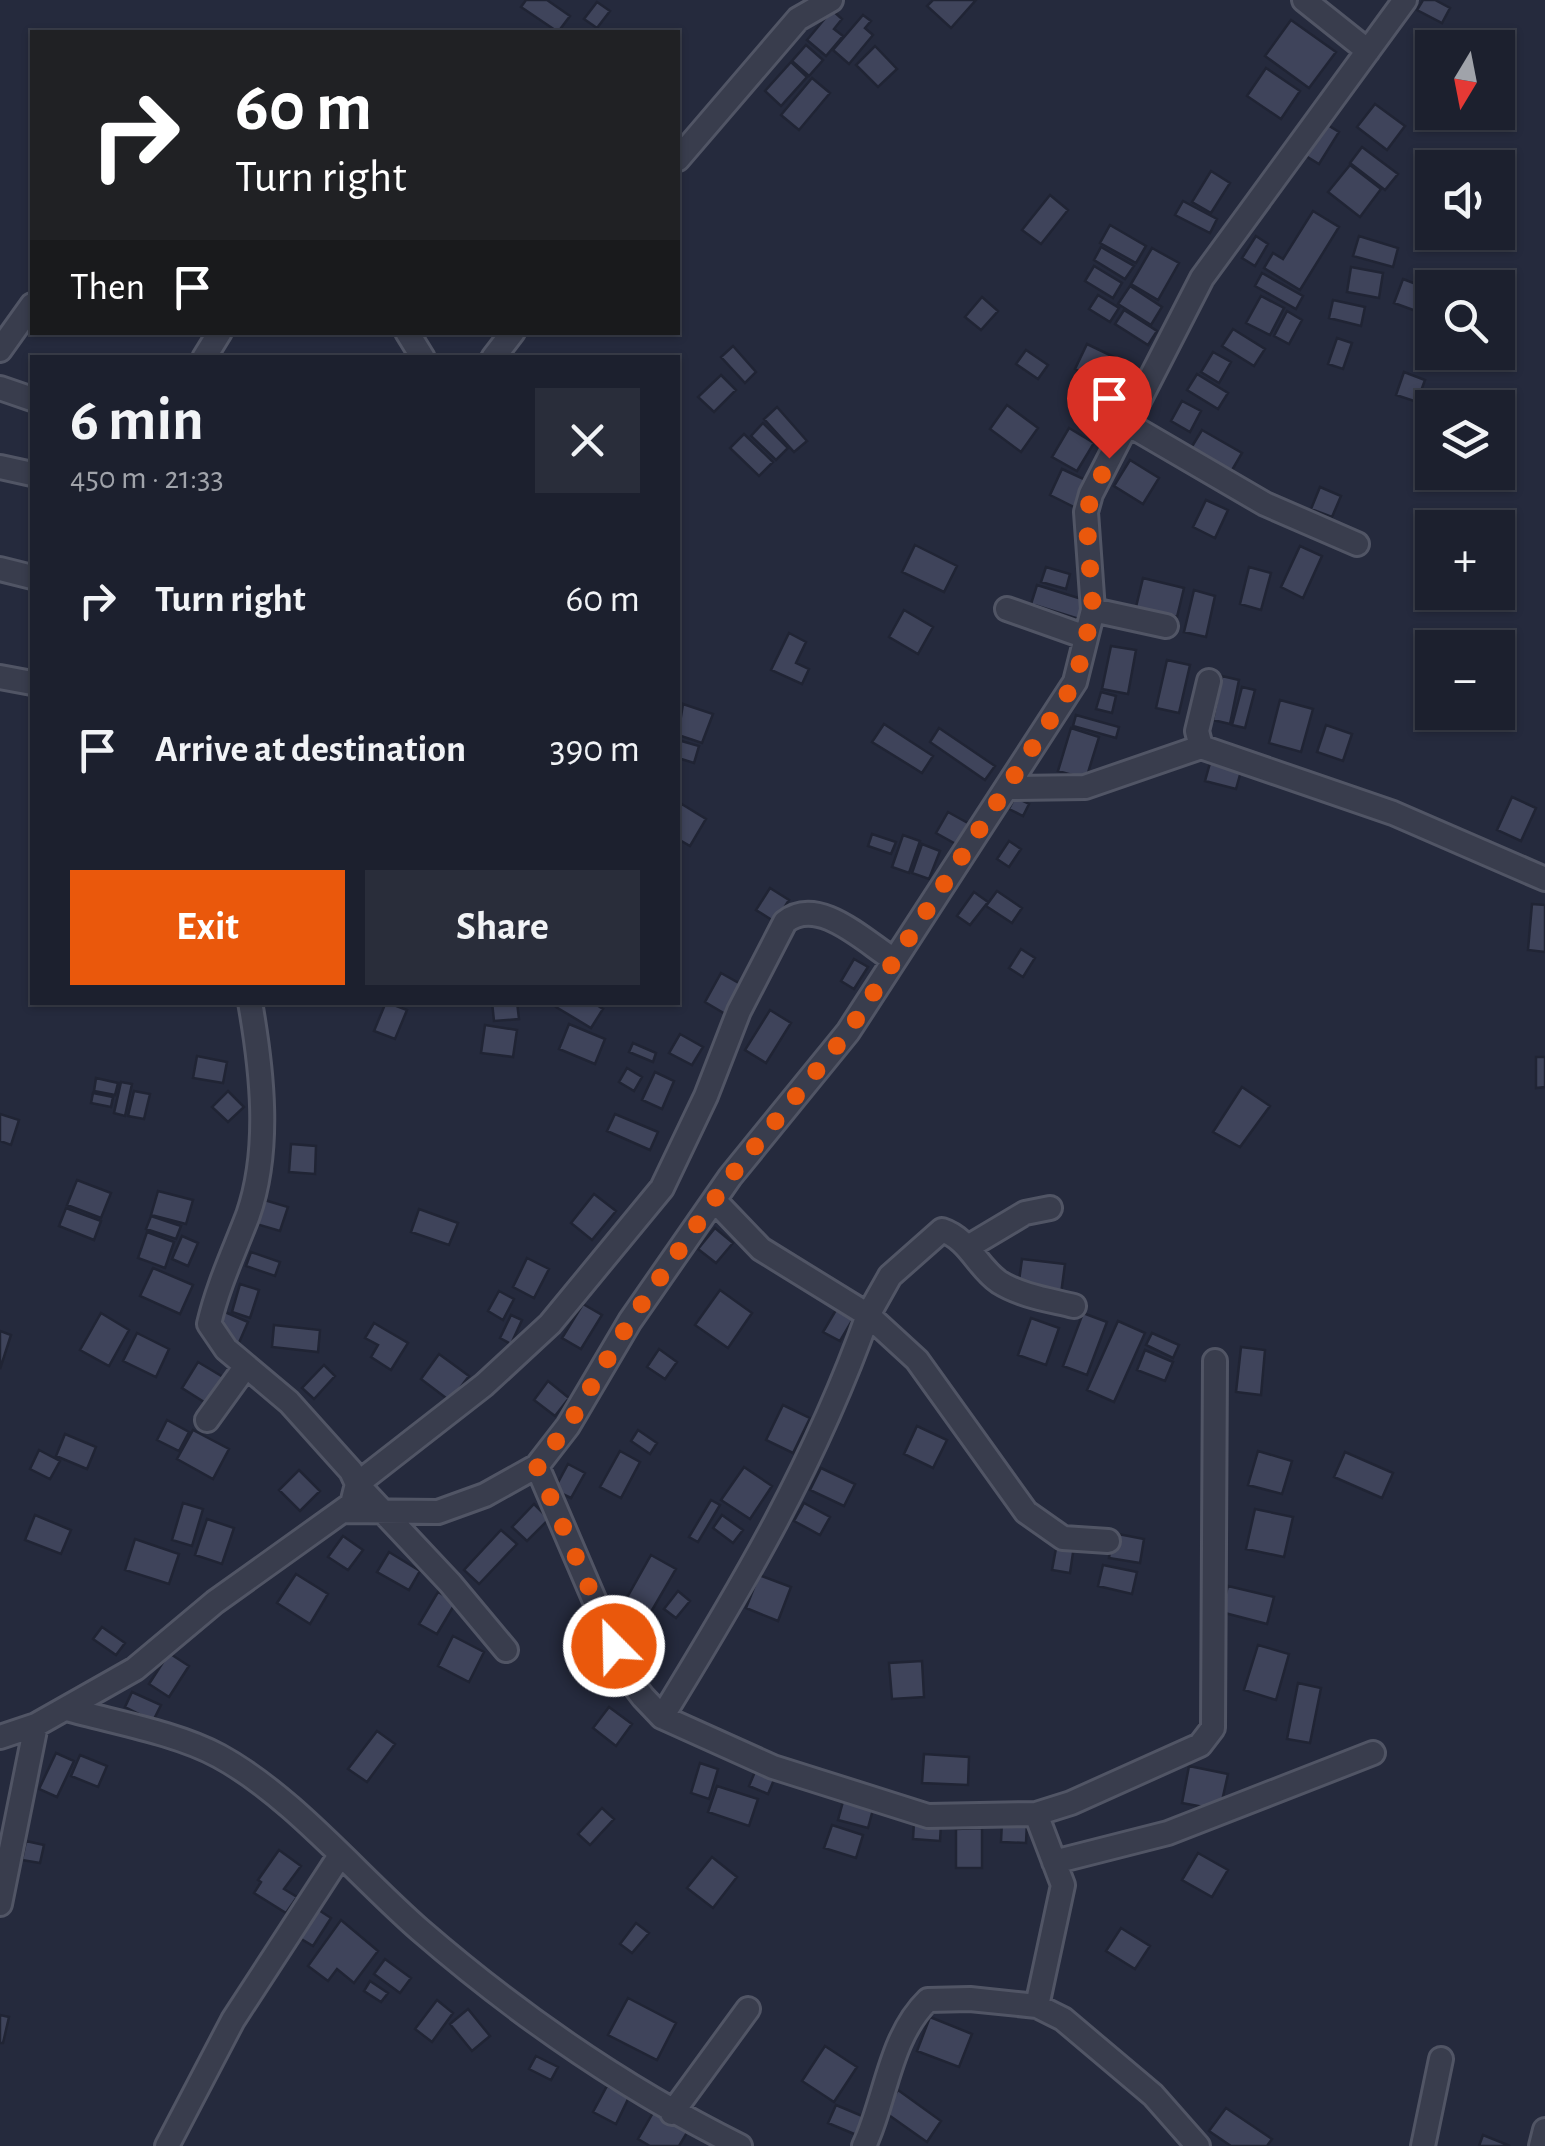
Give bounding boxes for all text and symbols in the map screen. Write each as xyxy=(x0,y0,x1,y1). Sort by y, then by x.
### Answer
north arrow xyxy=(1415,30,1515,130)
map controls xyxy=(1415,30,1515,730)
icon: right xyxy=(70,70,200,200)
text: 60 m xyxy=(235,73,372,143)
button: sound xyxy=(1415,150,1515,250)
text: Turn right xyxy=(235,155,407,200)
icon: arrive xyxy=(165,260,220,315)
text: Then xyxy=(70,269,145,307)
button: search xyxy=(1415,270,1515,370)
pin xyxy=(1067,356,1152,459)
icon: arrive xyxy=(1082,371,1137,426)
button: close xyxy=(535,388,640,493)
button: layers xyxy=(1415,390,1515,490)
text: 6 min xyxy=(70,391,204,451)
text: 450 m · 21:33 xyxy=(70,462,224,494)
button: + xyxy=(1415,510,1515,610)
icon: right xyxy=(70,573,125,628)
text: Turn right xyxy=(155,581,305,619)
text: 60 m xyxy=(565,581,640,619)
button: − xyxy=(1415,630,1515,730)
icon: arrive xyxy=(70,723,125,778)
text: Arrive at destination xyxy=(155,731,466,769)
text: 390 m xyxy=(550,731,640,769)
button: Exit xyxy=(70,870,345,985)
button: Share xyxy=(365,870,640,985)
position arrow xyxy=(562,1594,666,1698)

